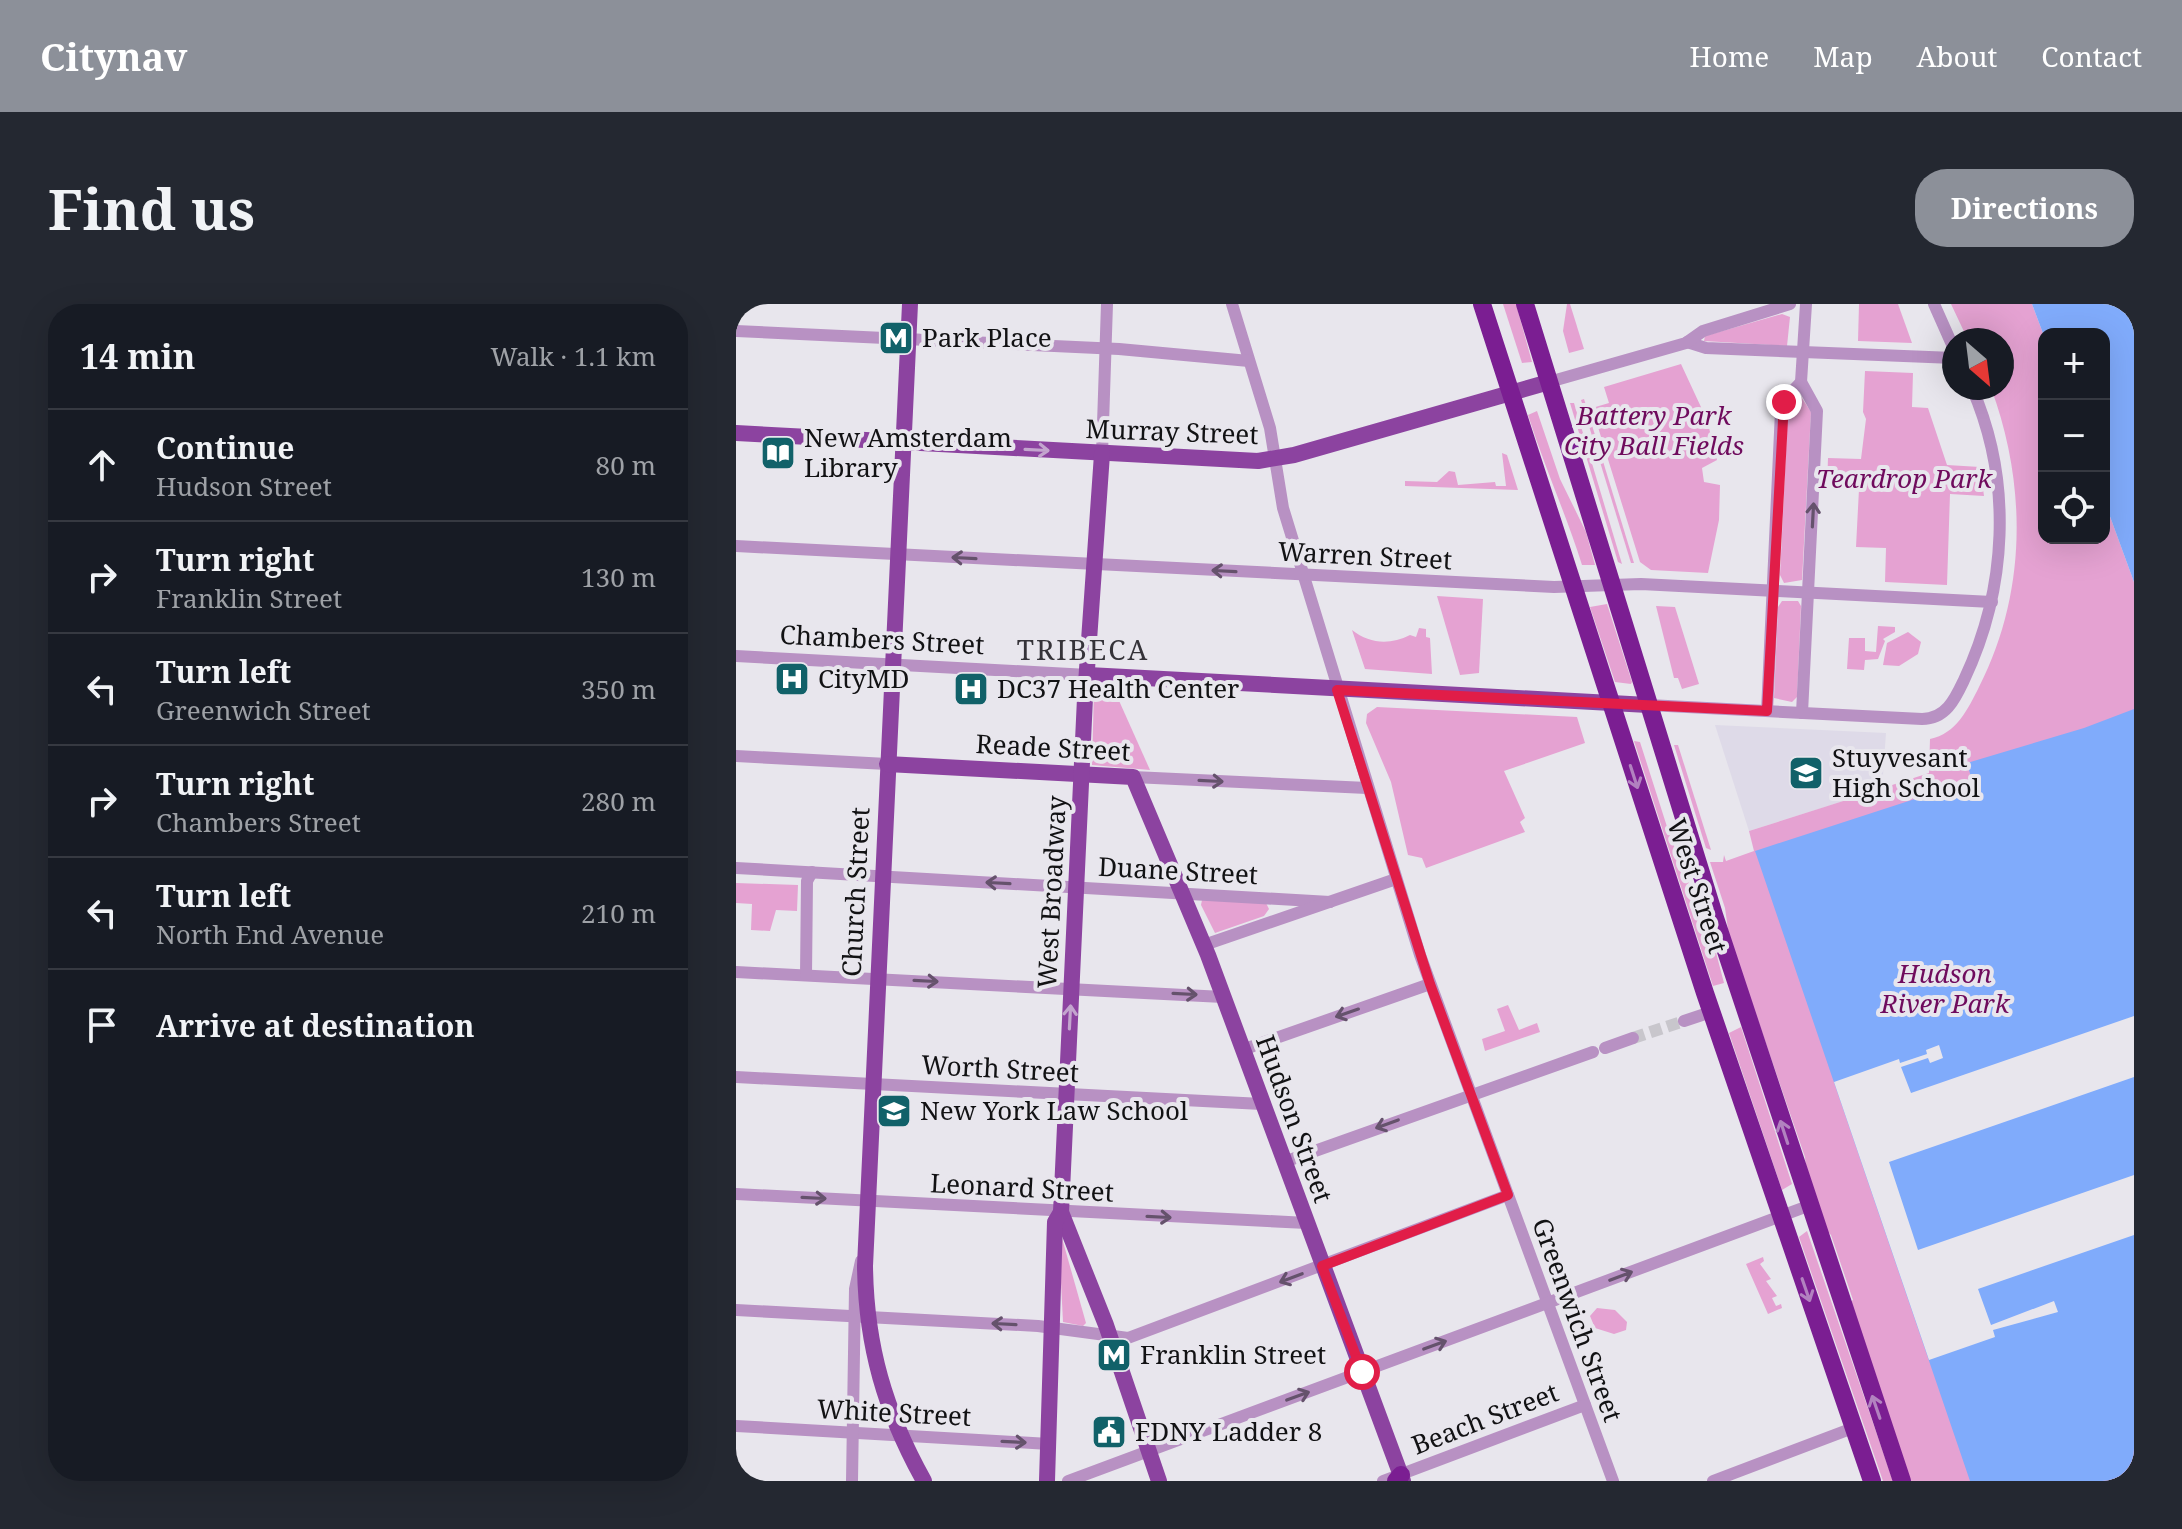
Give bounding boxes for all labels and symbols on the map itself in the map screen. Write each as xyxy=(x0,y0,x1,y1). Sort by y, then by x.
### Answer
metro station icon: Park Place xyxy=(877,319,915,357)
place label: Park Place xyxy=(922,319,1052,355)
north arrow xyxy=(1942,328,2014,400)
route end xyxy=(1766,384,1802,420)
park label: Battery Park City Ball Fields xyxy=(1564,397,1744,463)
street label: Murray Street xyxy=(1085,410,1259,452)
place label: New Amsterdam Library xyxy=(804,419,1012,485)
library icon: New Amsterdam Library xyxy=(759,434,797,472)
one-way arrow xyxy=(1023,443,1050,458)
park label: Teardrop Park xyxy=(1816,460,1993,496)
one-way arrow xyxy=(1806,502,1821,529)
street label: Warren Street xyxy=(1277,532,1453,578)
one-way arrow xyxy=(951,550,978,565)
one-way arrow xyxy=(1211,563,1238,578)
street label: Chambers Street xyxy=(779,616,985,662)
district label: TRIBECA xyxy=(1017,630,1149,668)
hospital icon: CityMD xyxy=(773,660,811,698)
place label: CityMD xyxy=(818,660,909,696)
hospital icon: DC37 Health Center xyxy=(952,670,990,708)
place label: DC37 Health Center xyxy=(997,670,1239,706)
street label: Reade Street xyxy=(975,725,1131,769)
place label: Stuyvesant High School xyxy=(1832,739,1980,805)
school or university icon: Stuyvesant High School xyxy=(1787,754,1825,792)
one-way arrow xyxy=(1627,764,1642,789)
one-way arrow xyxy=(1197,773,1224,788)
street label: West Broadway xyxy=(1028,794,1074,989)
street label: Church Street xyxy=(833,806,877,978)
street label: West Street xyxy=(1659,814,1737,958)
street label: Duane Street xyxy=(1097,848,1259,892)
one-way arrow xyxy=(985,875,1012,890)
park label: Hudson River Park xyxy=(1879,955,2011,1021)
one-way arrow xyxy=(912,974,939,989)
one-way arrow xyxy=(1171,987,1198,1002)
one-way arrow xyxy=(1062,1004,1077,1031)
one-way arrow xyxy=(1335,1007,1360,1022)
street label: Hudson Street xyxy=(1248,1030,1342,1207)
street label: Worth Street xyxy=(920,1046,1080,1090)
school or university icon: New York Law School xyxy=(875,1092,913,1130)
place label: New York Law School xyxy=(920,1092,1188,1128)
one-way arrow xyxy=(1375,1118,1400,1133)
one-way arrow xyxy=(1776,1120,1791,1146)
street label: Leonard Street xyxy=(929,1164,1115,1210)
one-way arrow xyxy=(800,1191,827,1206)
one-way arrow xyxy=(1145,1209,1172,1224)
street label: Greenwich Street xyxy=(1524,1213,1632,1427)
one-way arrow xyxy=(1608,1268,1632,1282)
one-way arrow xyxy=(1279,1272,1303,1286)
one-way arrow xyxy=(1799,1278,1814,1303)
one-way arrow xyxy=(991,1316,1018,1331)
metro station icon: Franklin Street xyxy=(1095,1336,1133,1374)
place label: Franklin Street xyxy=(1140,1336,1326,1372)
one-way arrow xyxy=(1422,1337,1447,1351)
route start xyxy=(1344,1354,1380,1390)
street label: Beach Street xyxy=(1406,1374,1563,1462)
one-way arrow xyxy=(1285,1387,1310,1402)
street label: White Street xyxy=(816,1390,972,1434)
one-way arrow xyxy=(1868,1395,1883,1420)
public building icon: FDNY Ladder 8 xyxy=(1090,1413,1128,1451)
place label: FDNY Ladder 8 xyxy=(1135,1413,1322,1449)
one-way arrow xyxy=(1000,1435,1027,1450)

